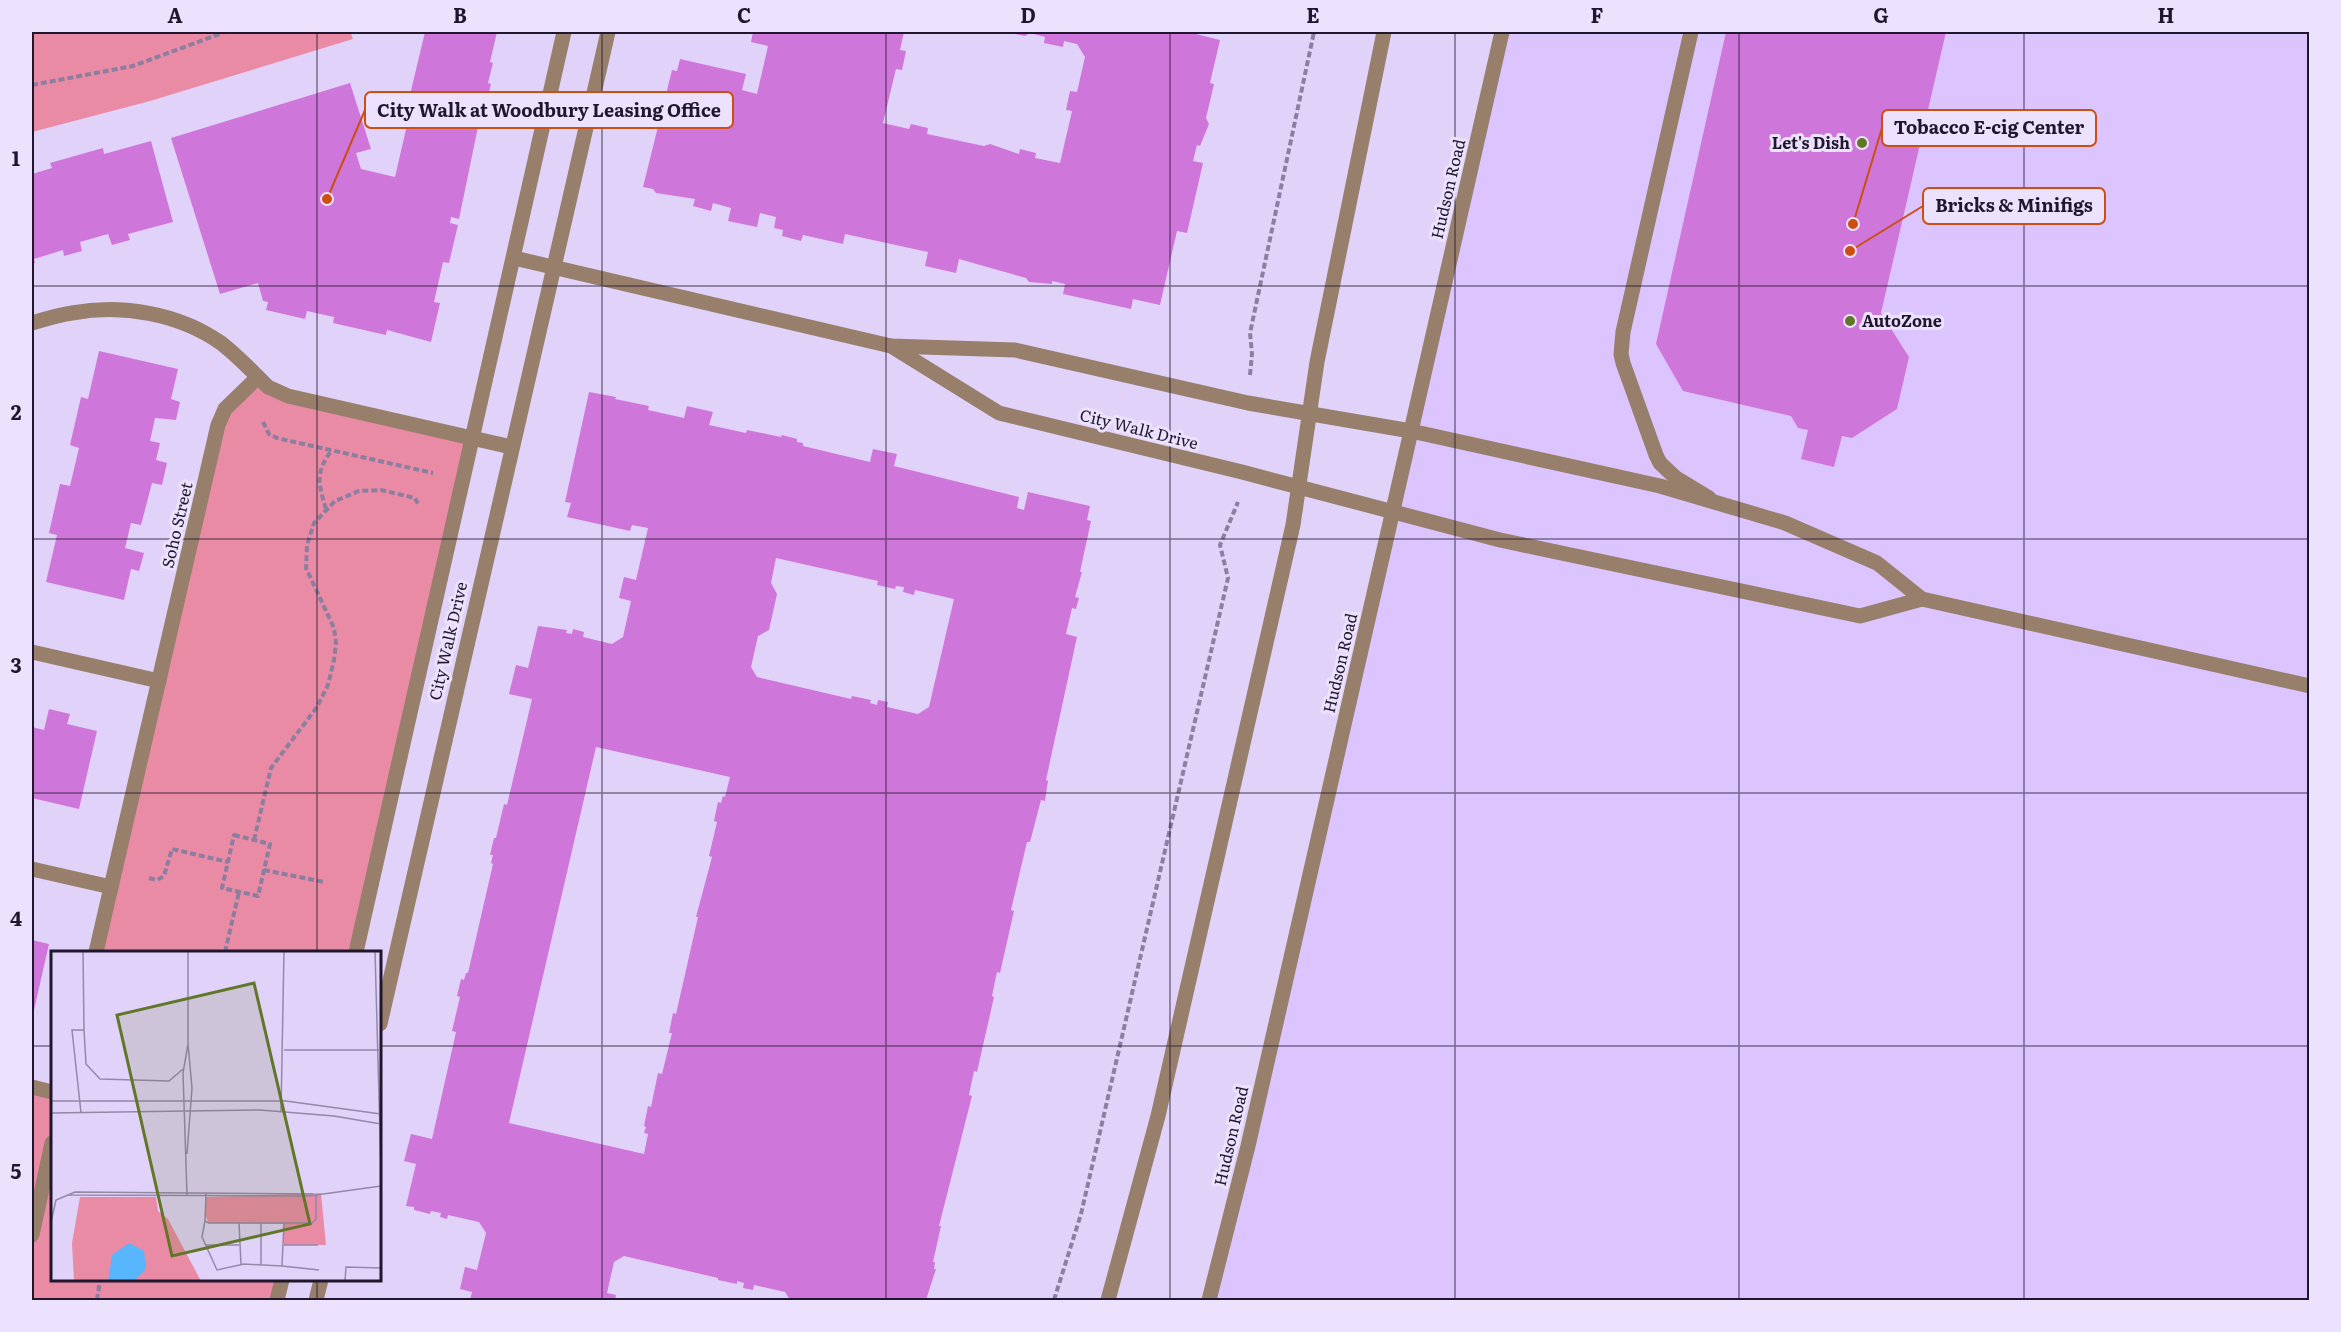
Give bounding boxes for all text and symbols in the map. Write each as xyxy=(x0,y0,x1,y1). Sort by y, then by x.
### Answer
text: A xyxy=(167,0,183,29)
text: B xyxy=(453,0,467,29)
text: C xyxy=(737,0,751,29)
text: D xyxy=(1020,0,1036,29)
text: E xyxy=(1306,0,1320,29)
text: F xyxy=(1591,0,1604,29)
text: G xyxy=(1873,0,1889,29)
text: H xyxy=(2158,0,2174,29)
callout: City Walk at Woodbury Leasing Office xyxy=(365,92,733,128)
text: City Walk at Woodbury Leasing Office xyxy=(377,96,721,123)
callout: Tobacco E-cig Center xyxy=(1882,110,2096,146)
text: Tobacco E-cig Center xyxy=(1894,113,2084,140)
place label: Let's Dish xyxy=(1772,130,1850,154)
street label: Hudson Road xyxy=(1424,136,1470,241)
marker: Let's Dish xyxy=(1855,136,1869,150)
text: 1 xyxy=(12,142,20,172)
callout: Bricks & Minifigs xyxy=(1923,188,2105,224)
text: Bricks & Minifigs xyxy=(1935,191,2093,218)
place label: AutoZone xyxy=(1862,308,1942,332)
marker: AutoZone xyxy=(1843,314,1857,328)
text: 2 xyxy=(11,396,22,426)
street label: City Walk Drive xyxy=(1078,402,1201,454)
street label: Soho Street xyxy=(154,479,198,570)
street label: City Walk Drive xyxy=(422,579,472,702)
street label: Hudson Road xyxy=(1316,610,1362,715)
text: 3 xyxy=(10,649,22,679)
text: 4 xyxy=(10,902,22,932)
inset map xyxy=(51,951,381,1281)
street label: Hudson Road xyxy=(1207,1083,1253,1188)
text: 5 xyxy=(11,1155,22,1185)

